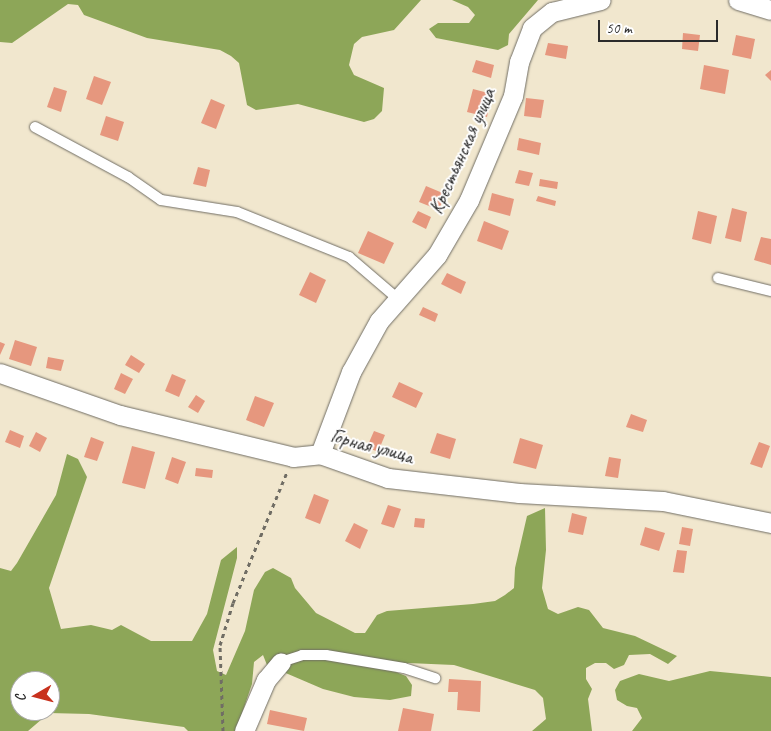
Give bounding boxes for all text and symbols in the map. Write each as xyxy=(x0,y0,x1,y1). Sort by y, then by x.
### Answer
scale bar xyxy=(601,10,721,42)
text: 50 m xyxy=(606,19,632,38)
street label: Крестьянская улица xyxy=(423,84,501,218)
street label: Горная улица xyxy=(328,423,416,469)
north arrow xyxy=(10,671,60,721)
text: С xyxy=(12,693,30,703)

